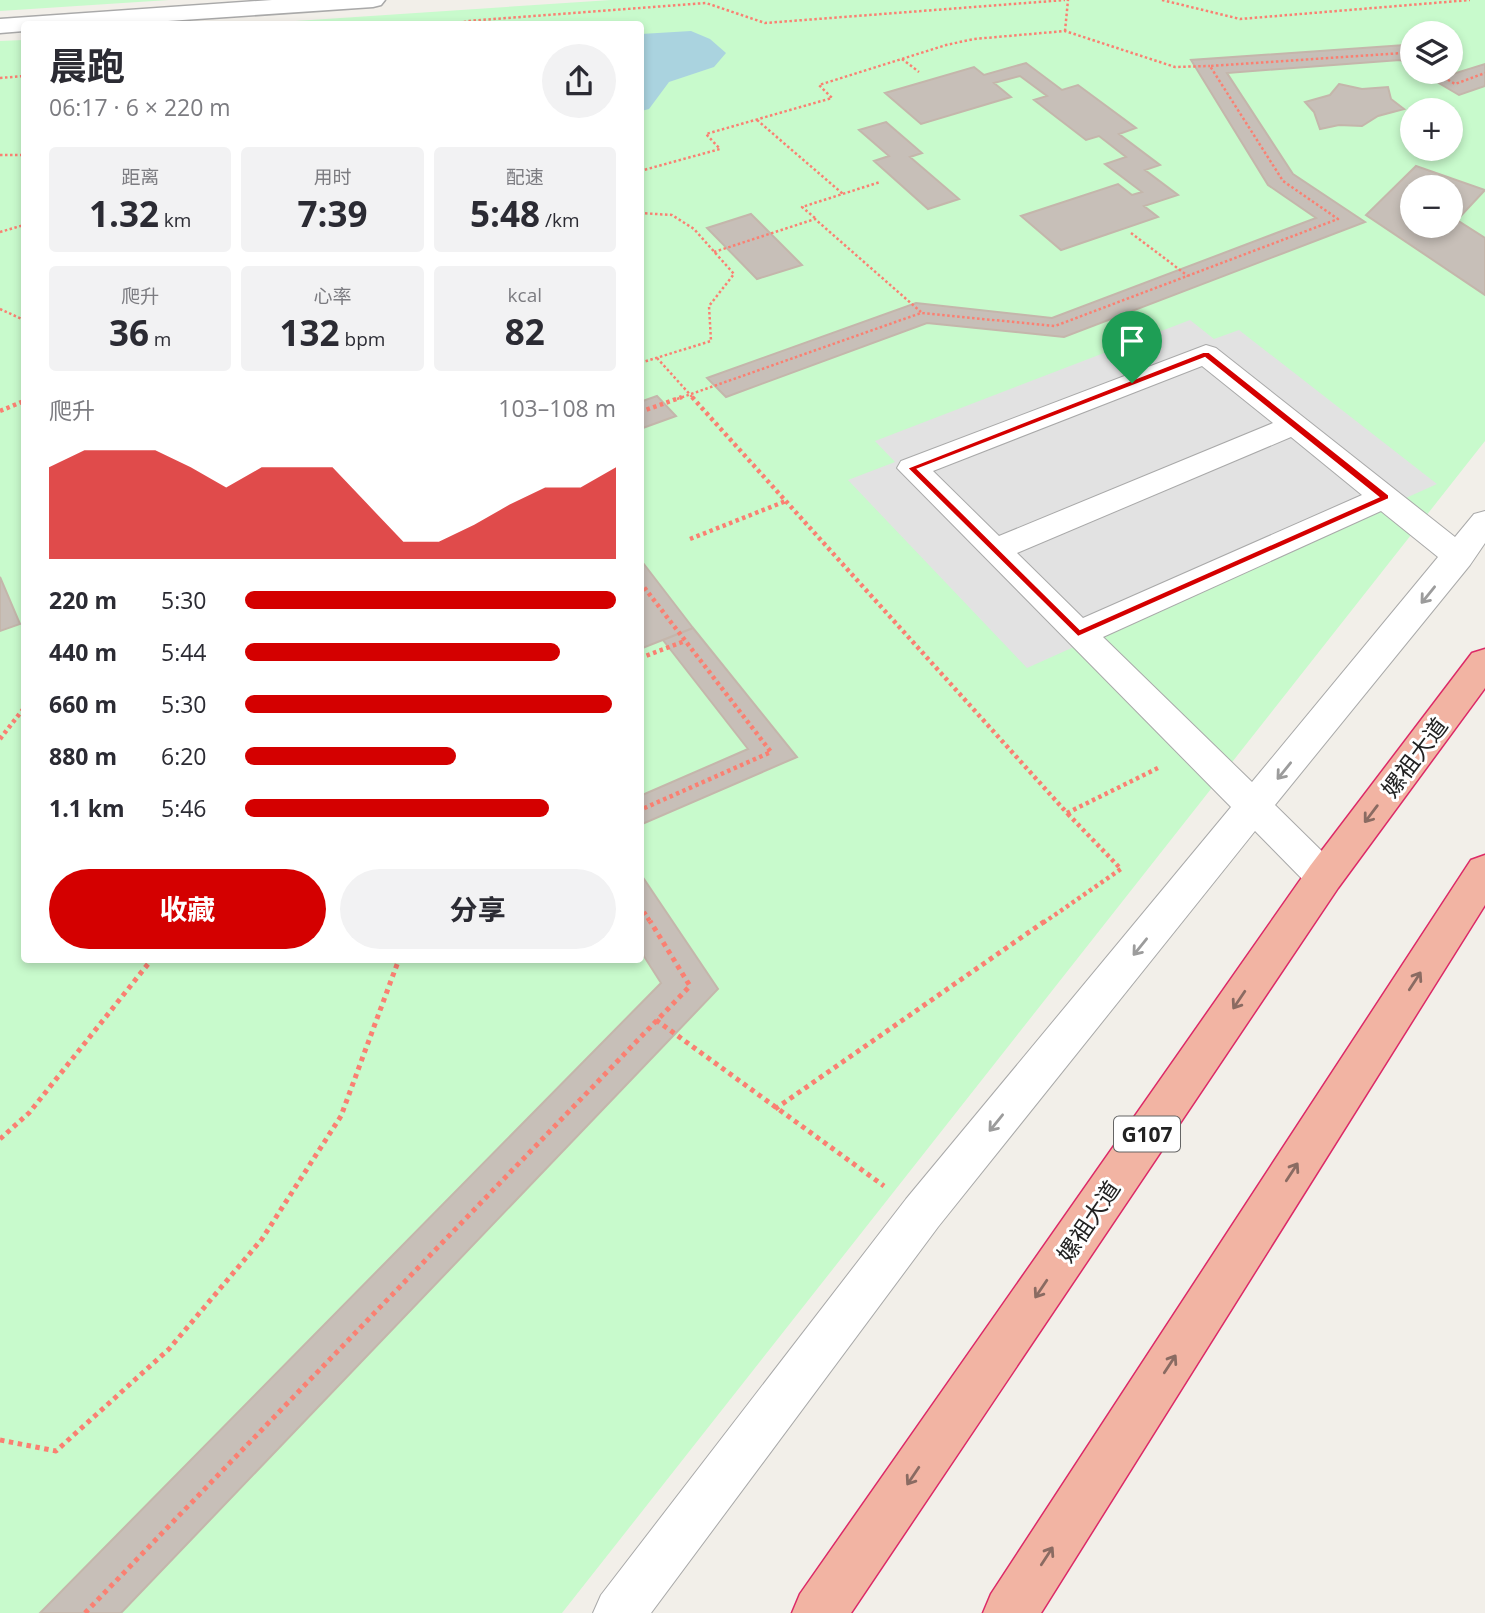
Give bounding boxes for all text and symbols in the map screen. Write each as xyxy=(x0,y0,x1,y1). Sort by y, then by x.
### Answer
map controls xyxy=(1400,21,1463,238)
button: layers xyxy=(1400,21,1463,84)
text: 晨跑 xyxy=(49,39,125,91)
button: share xyxy=(542,44,616,118)
text: 06:17 · 6 × 220 m xyxy=(49,91,231,123)
button: + xyxy=(1400,98,1463,161)
text: 距离 xyxy=(121,164,159,190)
text: 用时 xyxy=(313,164,352,190)
text: 配速 xyxy=(506,164,544,190)
button: − xyxy=(1400,175,1463,238)
text: 1.32 xyxy=(89,190,159,237)
text: 7:39 xyxy=(297,190,368,237)
text: 5:48 xyxy=(470,190,540,237)
text: km xyxy=(159,207,191,233)
text: /km xyxy=(540,207,580,233)
text: kcal xyxy=(508,282,542,308)
text: 爬升 xyxy=(121,283,159,309)
text: 心率 xyxy=(313,283,352,309)
text: 82 xyxy=(505,308,545,355)
text: 36 xyxy=(109,309,149,356)
text: 132 xyxy=(280,309,340,356)
pin xyxy=(1102,311,1162,383)
icon: arrive xyxy=(1113,322,1151,360)
text: m xyxy=(149,326,171,352)
text: bpm xyxy=(340,326,385,352)
text: 103–108 m xyxy=(498,392,616,424)
text: 爬升 xyxy=(49,394,95,426)
text: 220 m xyxy=(49,584,117,616)
text: 5:30 xyxy=(161,584,207,616)
one-way arrow xyxy=(1420,586,1435,604)
text: 440 m xyxy=(49,636,117,668)
text: 5:44 xyxy=(161,636,207,668)
text: 660 m xyxy=(49,688,117,720)
text: 5:30 xyxy=(161,688,207,720)
street label: 嫘祖大道 xyxy=(1374,711,1454,803)
text: 880 m xyxy=(49,740,117,772)
text: 6:20 xyxy=(161,740,207,772)
one-way arrow xyxy=(1276,762,1291,780)
text: 1.1 km xyxy=(49,792,125,824)
text: 5:46 xyxy=(161,792,207,824)
one-way arrow xyxy=(1363,805,1378,823)
button: 收藏 xyxy=(49,869,326,949)
button: 分享 xyxy=(340,869,616,949)
one-way arrow xyxy=(1132,938,1147,956)
one-way arrow xyxy=(1408,971,1422,991)
one-way arrow xyxy=(1232,990,1247,1009)
one-way arrow xyxy=(988,1114,1003,1132)
road number: G107 xyxy=(1114,1116,1180,1152)
one-way arrow xyxy=(1286,1163,1300,1183)
street label: 嫘祖大道 xyxy=(1049,1174,1127,1268)
one-way arrow xyxy=(1034,1278,1048,1298)
one-way arrow xyxy=(1162,1355,1177,1374)
one-way arrow xyxy=(906,1466,920,1485)
one-way arrow xyxy=(1041,1546,1055,1566)

